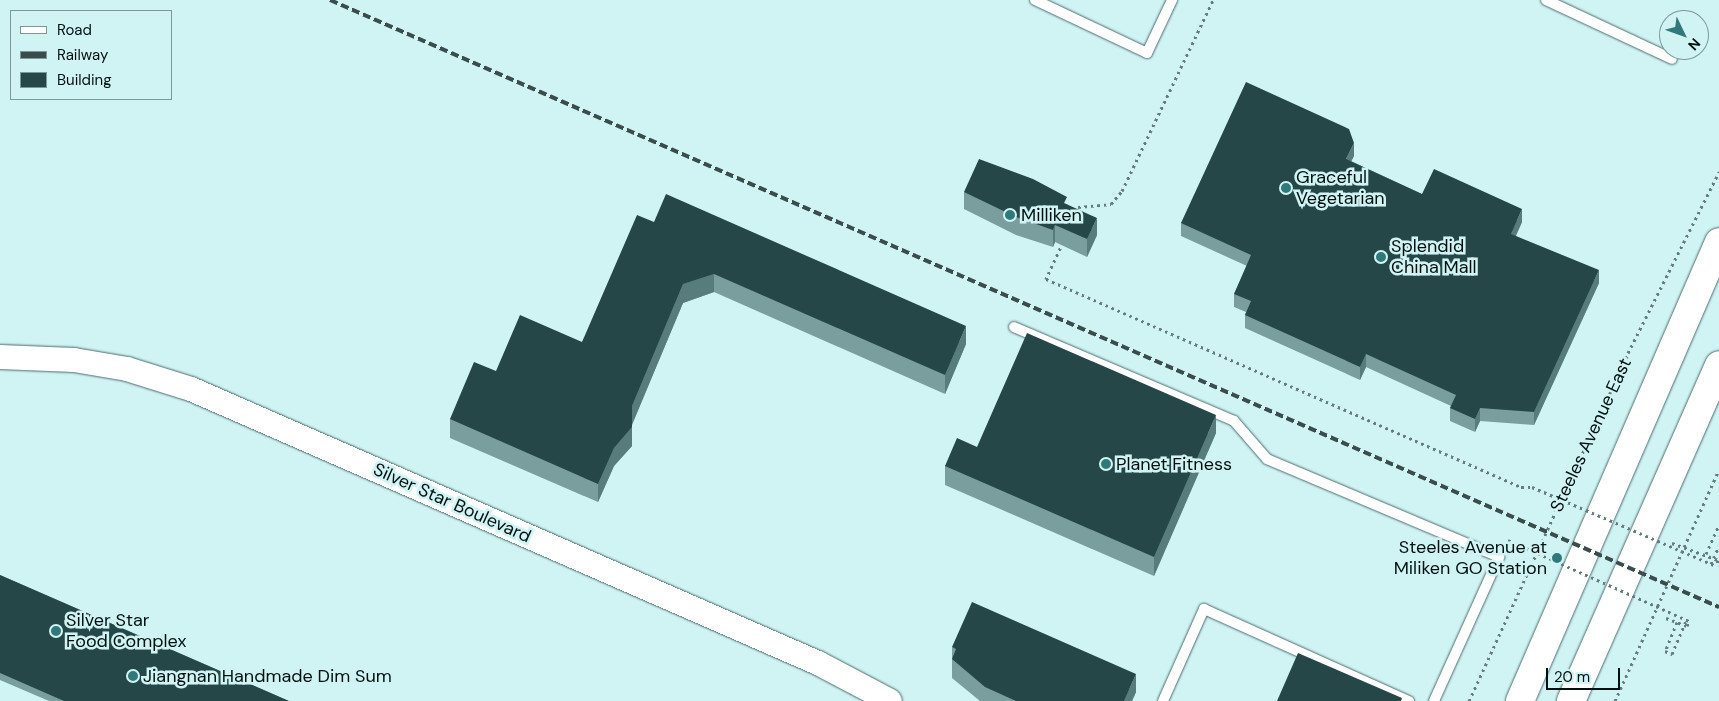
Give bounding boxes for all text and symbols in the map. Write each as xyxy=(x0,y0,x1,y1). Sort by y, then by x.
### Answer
legend xyxy=(10,10,172,100)
north arrow xyxy=(1659,10,1709,60)
text: Road xyxy=(57,20,92,40)
text: N xyxy=(1684,35,1705,54)
text: Railway xyxy=(57,45,108,65)
text: Building xyxy=(57,70,112,90)
place label: Graceful Vegetarian xyxy=(1296,167,1385,210)
marker: Graceful Vegetarian xyxy=(1280,182,1292,194)
place label: Milliken xyxy=(1021,204,1082,226)
marker: Milliken xyxy=(1003,208,1017,222)
place label: Splendid China Mall xyxy=(1391,236,1476,278)
marker: Splendid China Mall xyxy=(1375,251,1387,263)
street label: Steeles Avenue East xyxy=(1546,355,1636,515)
place label: Planet Fitness xyxy=(1116,453,1232,475)
street label: Silver Star Boulevard xyxy=(370,458,534,548)
marker: Planet Fitness xyxy=(1100,458,1112,470)
place label: Steeles Avenue at Miliken GO Station xyxy=(1394,537,1547,580)
marker: Steeles Avenue at Miliken GO Station xyxy=(1551,552,1563,564)
place label: Silver Star Food Complex xyxy=(66,610,186,652)
marker: Silver Star Food Complex xyxy=(50,625,62,637)
scale bar xyxy=(1549,658,1623,690)
place label: Jiangnan Handmade Dim Sum xyxy=(143,665,392,687)
text: 20 m xyxy=(1554,667,1590,687)
marker: Jiangnan Handmade Dim Sum xyxy=(127,670,139,682)

